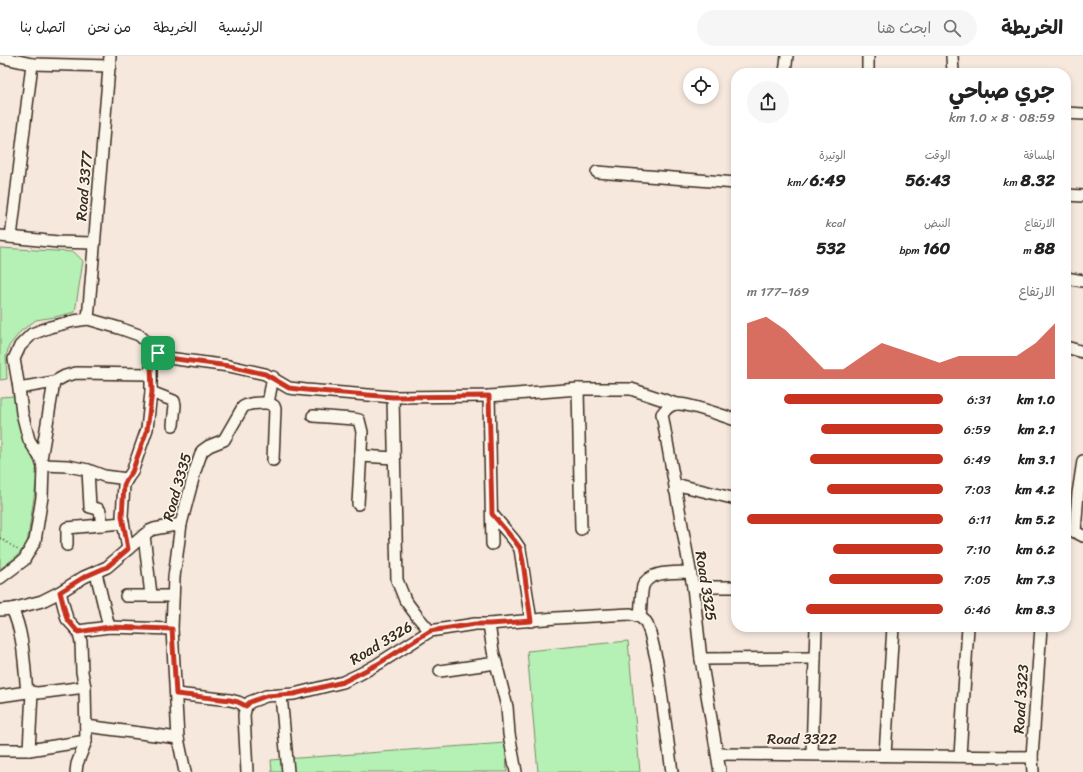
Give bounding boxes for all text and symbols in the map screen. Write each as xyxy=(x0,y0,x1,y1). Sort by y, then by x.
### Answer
search box xyxy=(697,10,977,46)
text: الخريطة xyxy=(1001,11,1063,44)
text: اتصل بنا xyxy=(20,15,66,40)
text: من نحن xyxy=(88,15,131,40)
text: الخريطة xyxy=(153,15,197,40)
text: الرئيسية xyxy=(219,15,263,40)
text: ابحث هنا xyxy=(877,15,931,41)
icon: search xyxy=(941,17,963,39)
map controls xyxy=(683,68,719,104)
button: locate xyxy=(683,68,719,104)
text: جري صباحي xyxy=(949,71,1055,110)
button: share xyxy=(747,81,789,123)
text: 08:59 · 8 × 1.0 km xyxy=(949,106,1055,129)
text: الوتيرة xyxy=(819,146,846,165)
text: الوقت xyxy=(925,146,950,165)
text: المسافة xyxy=(1024,146,1055,165)
street label: Road 3377 xyxy=(68,149,100,222)
text: 6:49 xyxy=(810,165,846,195)
text: 56:43 xyxy=(905,165,950,195)
text: 8.32 xyxy=(1020,165,1055,195)
text: /km xyxy=(787,173,810,192)
text: km xyxy=(1003,173,1020,192)
text: kcal xyxy=(826,214,846,233)
text: النبض xyxy=(924,214,950,233)
text: الارتفاع xyxy=(1024,214,1055,233)
text: 532 xyxy=(816,233,846,263)
text: 160 xyxy=(923,233,950,263)
text: 88 xyxy=(1034,233,1055,263)
text: bpm xyxy=(899,241,923,260)
text: m xyxy=(1023,241,1034,260)
text: 169–177 m xyxy=(747,280,809,303)
text: الارتفاع xyxy=(1019,280,1055,303)
pin xyxy=(141,336,175,370)
icon: arrive xyxy=(147,342,169,364)
text: 6:31 xyxy=(967,388,991,411)
text: 1.0 km xyxy=(1017,388,1055,411)
text: 6:59 xyxy=(964,418,991,441)
text: 2.1 km xyxy=(1018,418,1055,441)
text: 6:49 xyxy=(964,448,991,471)
text: 3.1 km xyxy=(1018,448,1055,471)
street label: Road 3335 xyxy=(155,450,199,524)
text: 7:03 xyxy=(964,478,991,501)
text: 4.2 km xyxy=(1015,478,1055,501)
text: 6:11 xyxy=(969,508,991,531)
text: 5.2 km xyxy=(1015,508,1055,531)
text: 7:10 xyxy=(966,538,991,561)
text: 6.2 km xyxy=(1016,538,1055,561)
street label: Road 3325 xyxy=(688,549,724,623)
text: 7:05 xyxy=(963,568,991,591)
text: 7.3 km xyxy=(1016,568,1055,591)
text: 6:46 xyxy=(964,598,991,621)
text: 8.3 km xyxy=(1016,598,1055,621)
street label: Road 3326 xyxy=(344,614,418,672)
street label: Road 3323 xyxy=(1006,663,1036,735)
street label: Road 3322 xyxy=(767,726,837,752)

